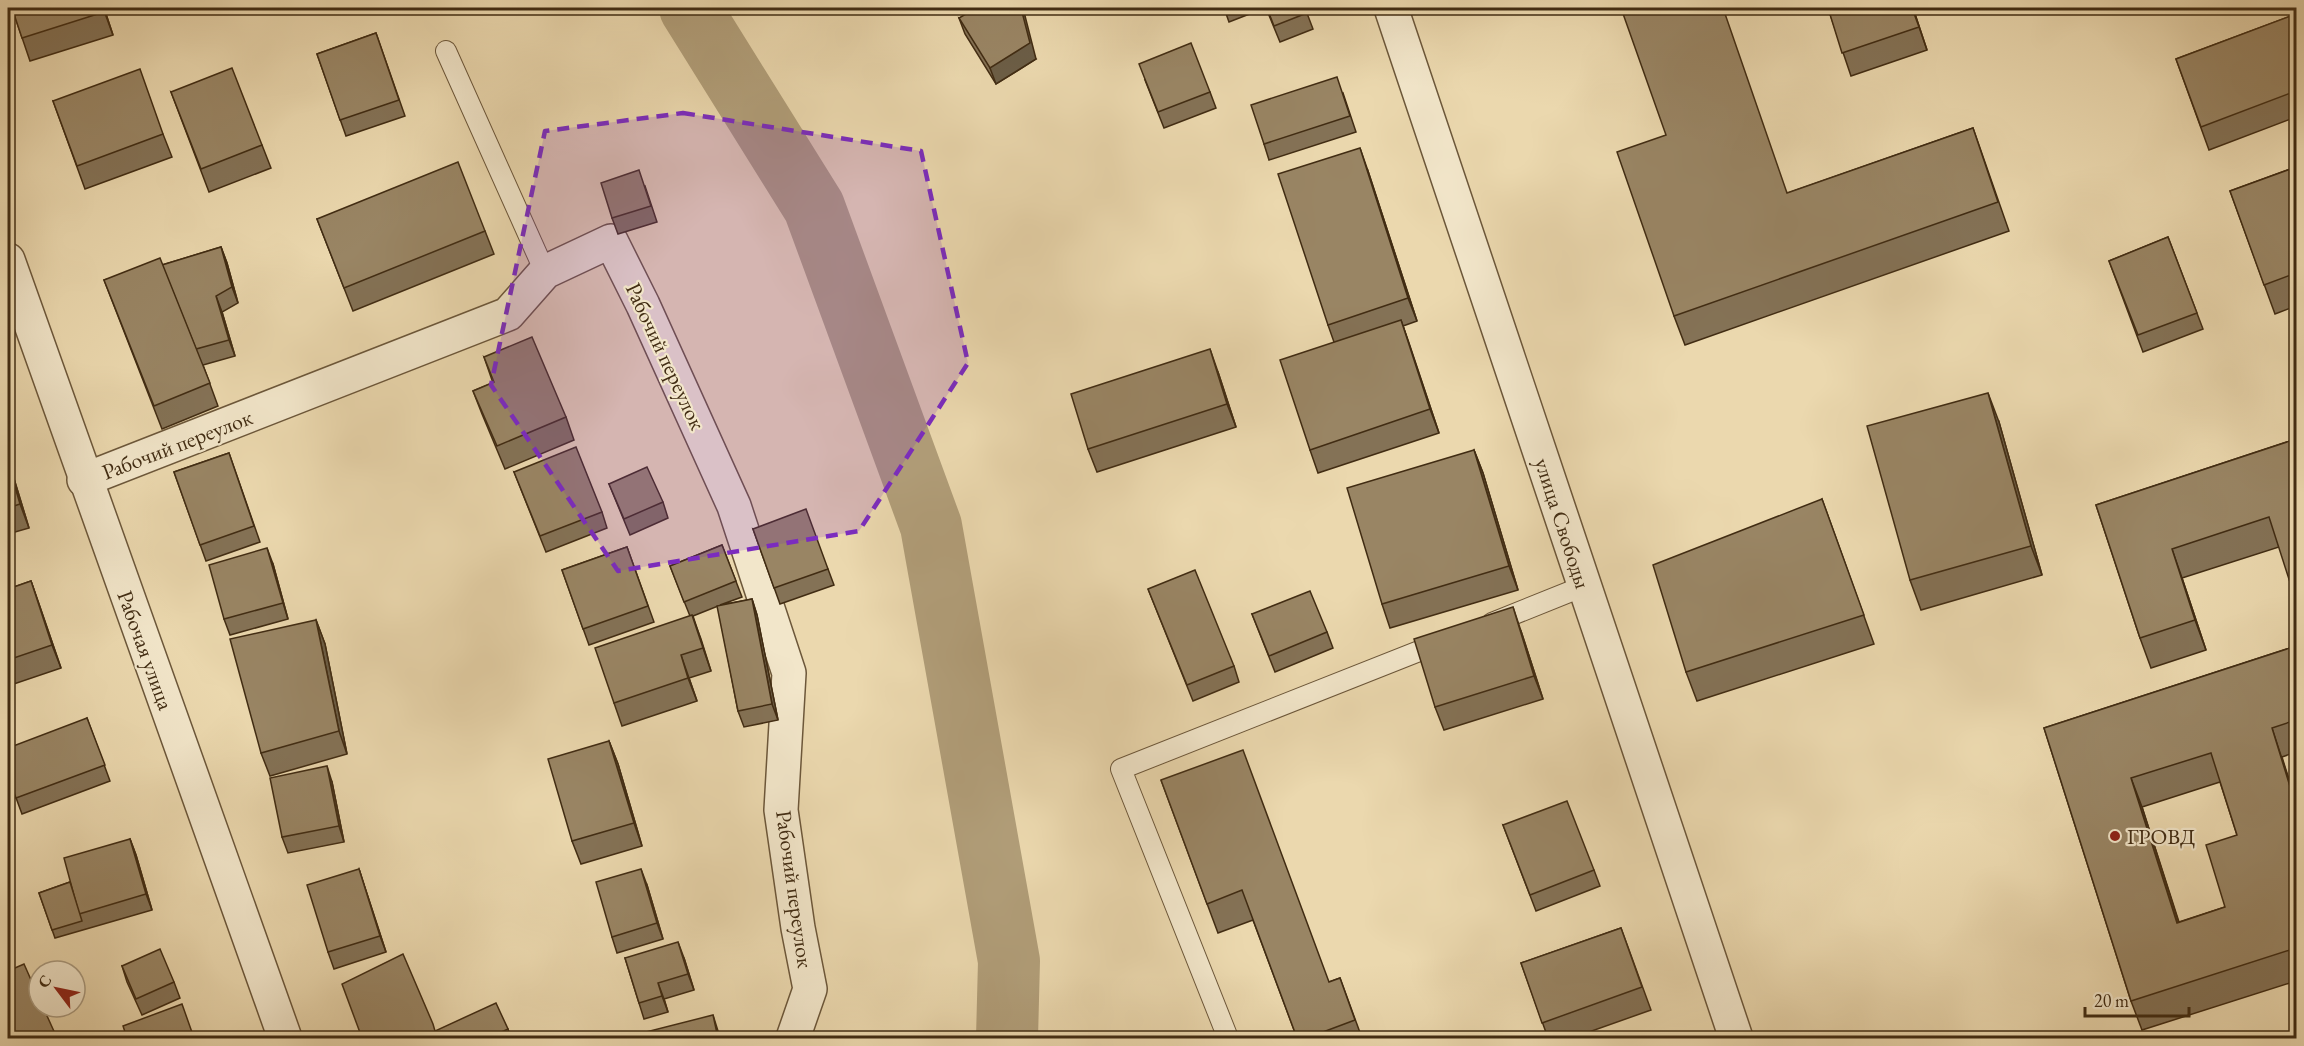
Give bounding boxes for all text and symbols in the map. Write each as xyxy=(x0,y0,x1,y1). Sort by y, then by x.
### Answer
street label: Рабочий переулок xyxy=(619,278,712,435)
street label: Рабочий переулок xyxy=(98,402,257,486)
street label: улица Свободы xyxy=(1528,454,1597,592)
street label: Рабочая улица xyxy=(111,586,181,714)
street label: Рабочий переулок xyxy=(769,808,820,970)
place label: ГРОВД xyxy=(2127,822,2195,851)
marker: ГРОВД xyxy=(2108,829,2122,843)
north arrow xyxy=(27,959,87,1019)
text: С xyxy=(33,971,57,992)
scale bar xyxy=(2085,980,2188,1018)
text: 20 m xyxy=(2094,989,2129,1012)

